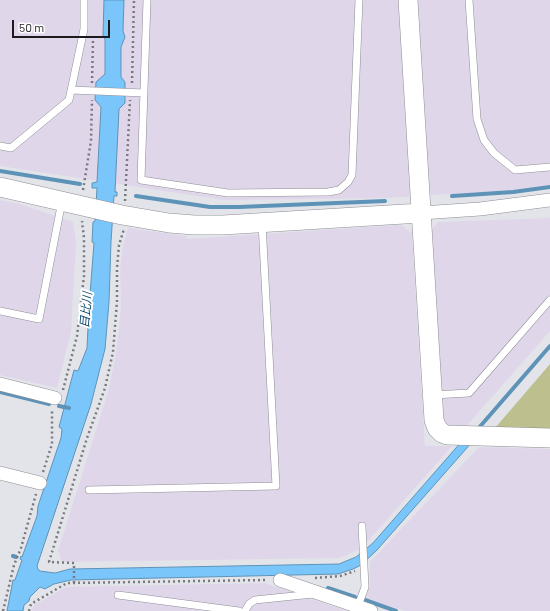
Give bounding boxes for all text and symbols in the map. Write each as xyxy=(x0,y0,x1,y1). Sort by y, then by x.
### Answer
scale bar xyxy=(14,12,112,38)
text: 50 m xyxy=(19,20,44,34)
water label: 目比川 xyxy=(77,291,95,329)

